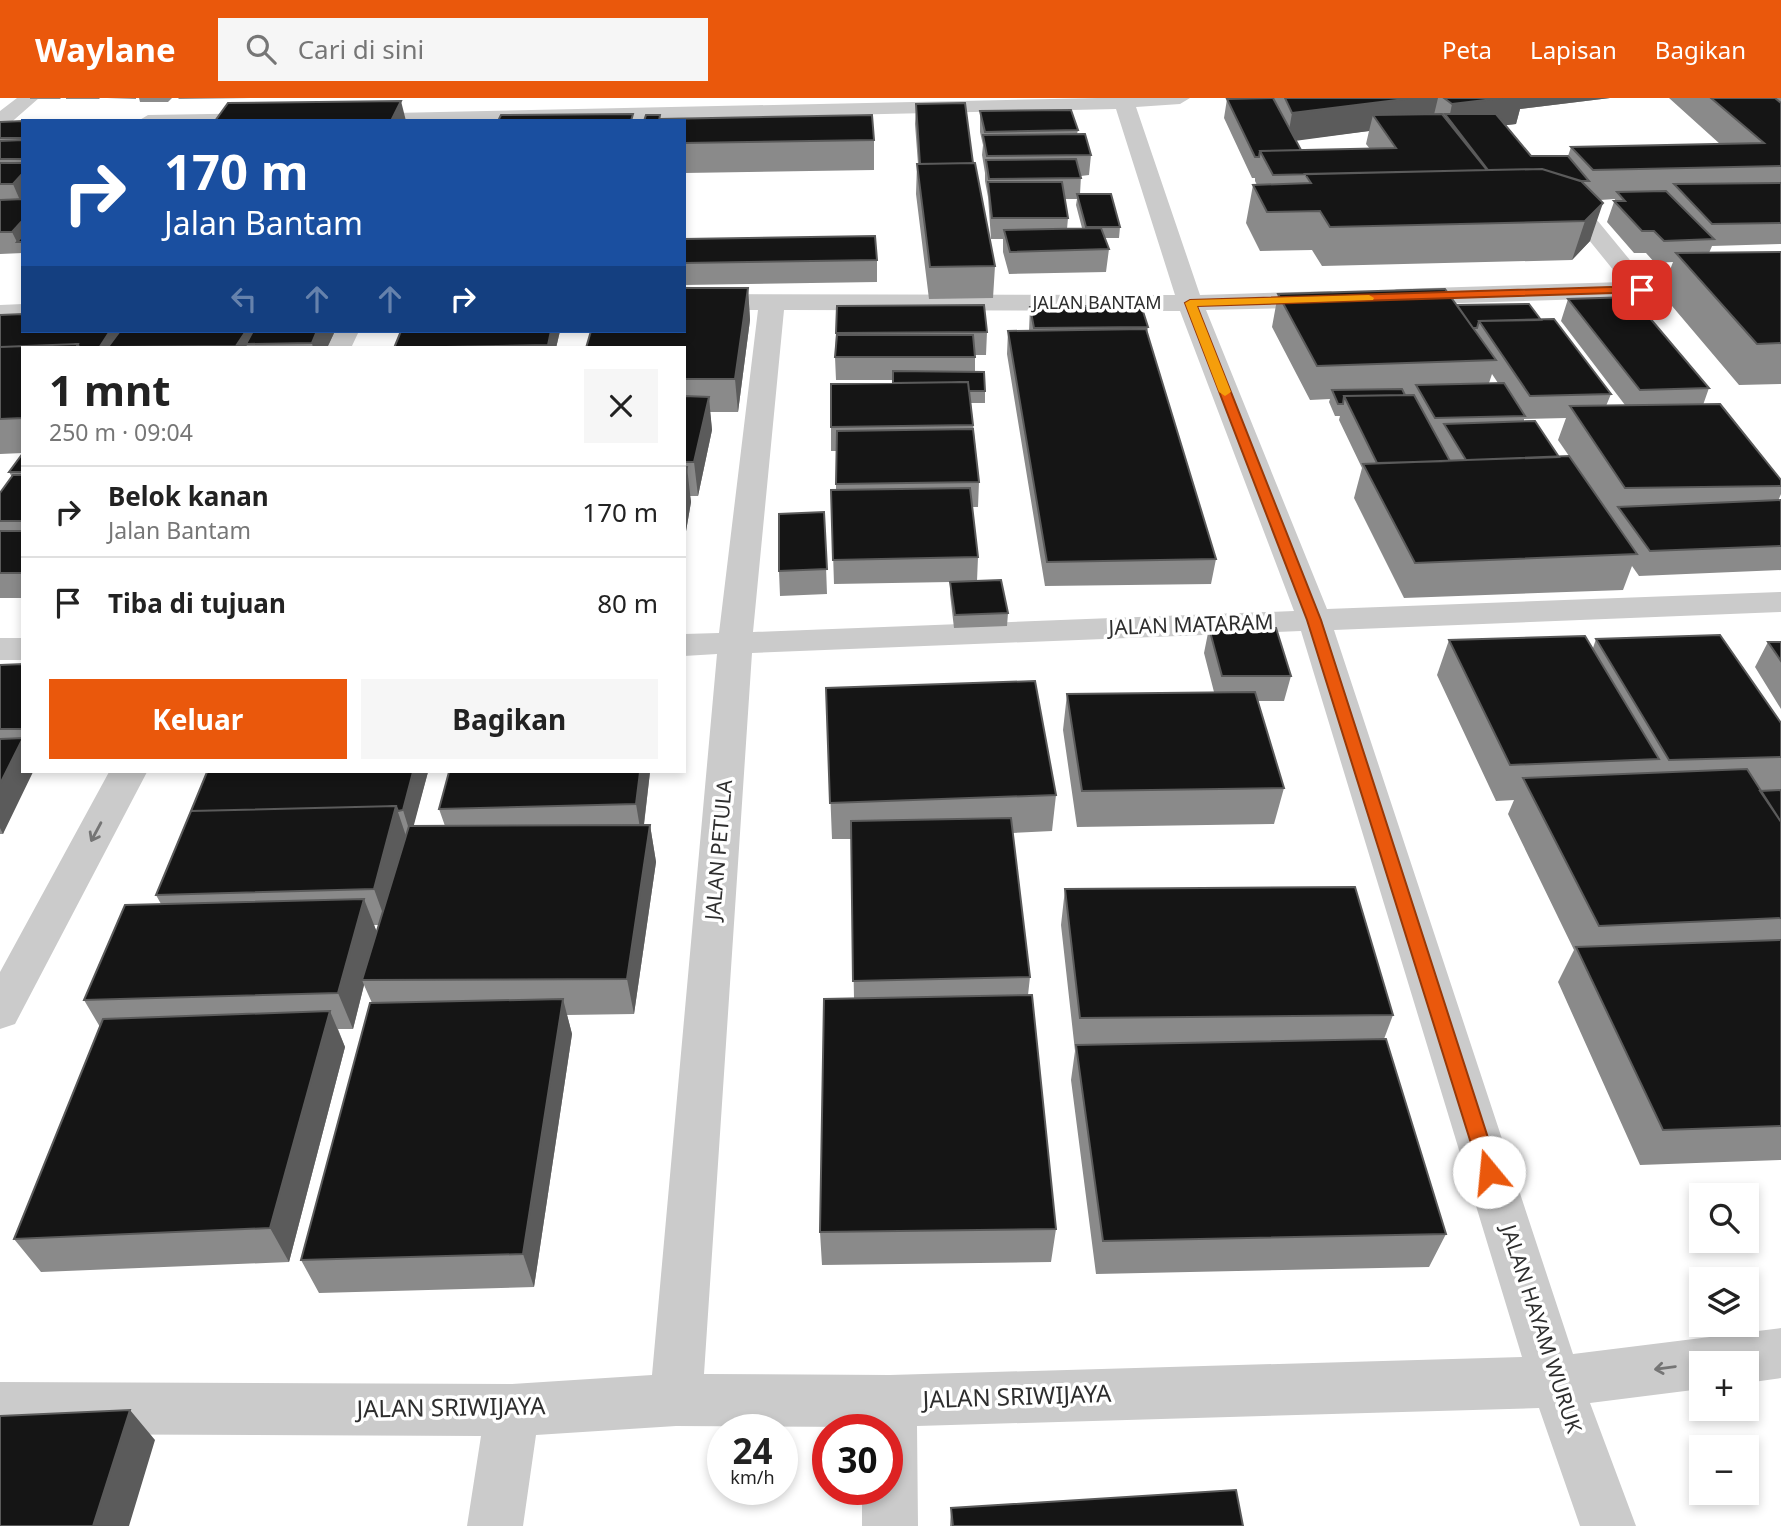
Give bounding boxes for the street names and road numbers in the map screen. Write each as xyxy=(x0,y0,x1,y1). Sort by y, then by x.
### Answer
street label: JALAN BANTAM xyxy=(1030,290,1162,314)
street label: JALAN MATARAM xyxy=(1106,607,1274,641)
street label: JALAN PETULA xyxy=(698,778,738,923)
street label: JALAN HAYAM WURUK xyxy=(1494,1219,1589,1436)
street label: JALAN SRIWIJAYA xyxy=(920,1376,1113,1415)
street label: JALAN SRIWIJAYA xyxy=(354,1388,546,1425)

